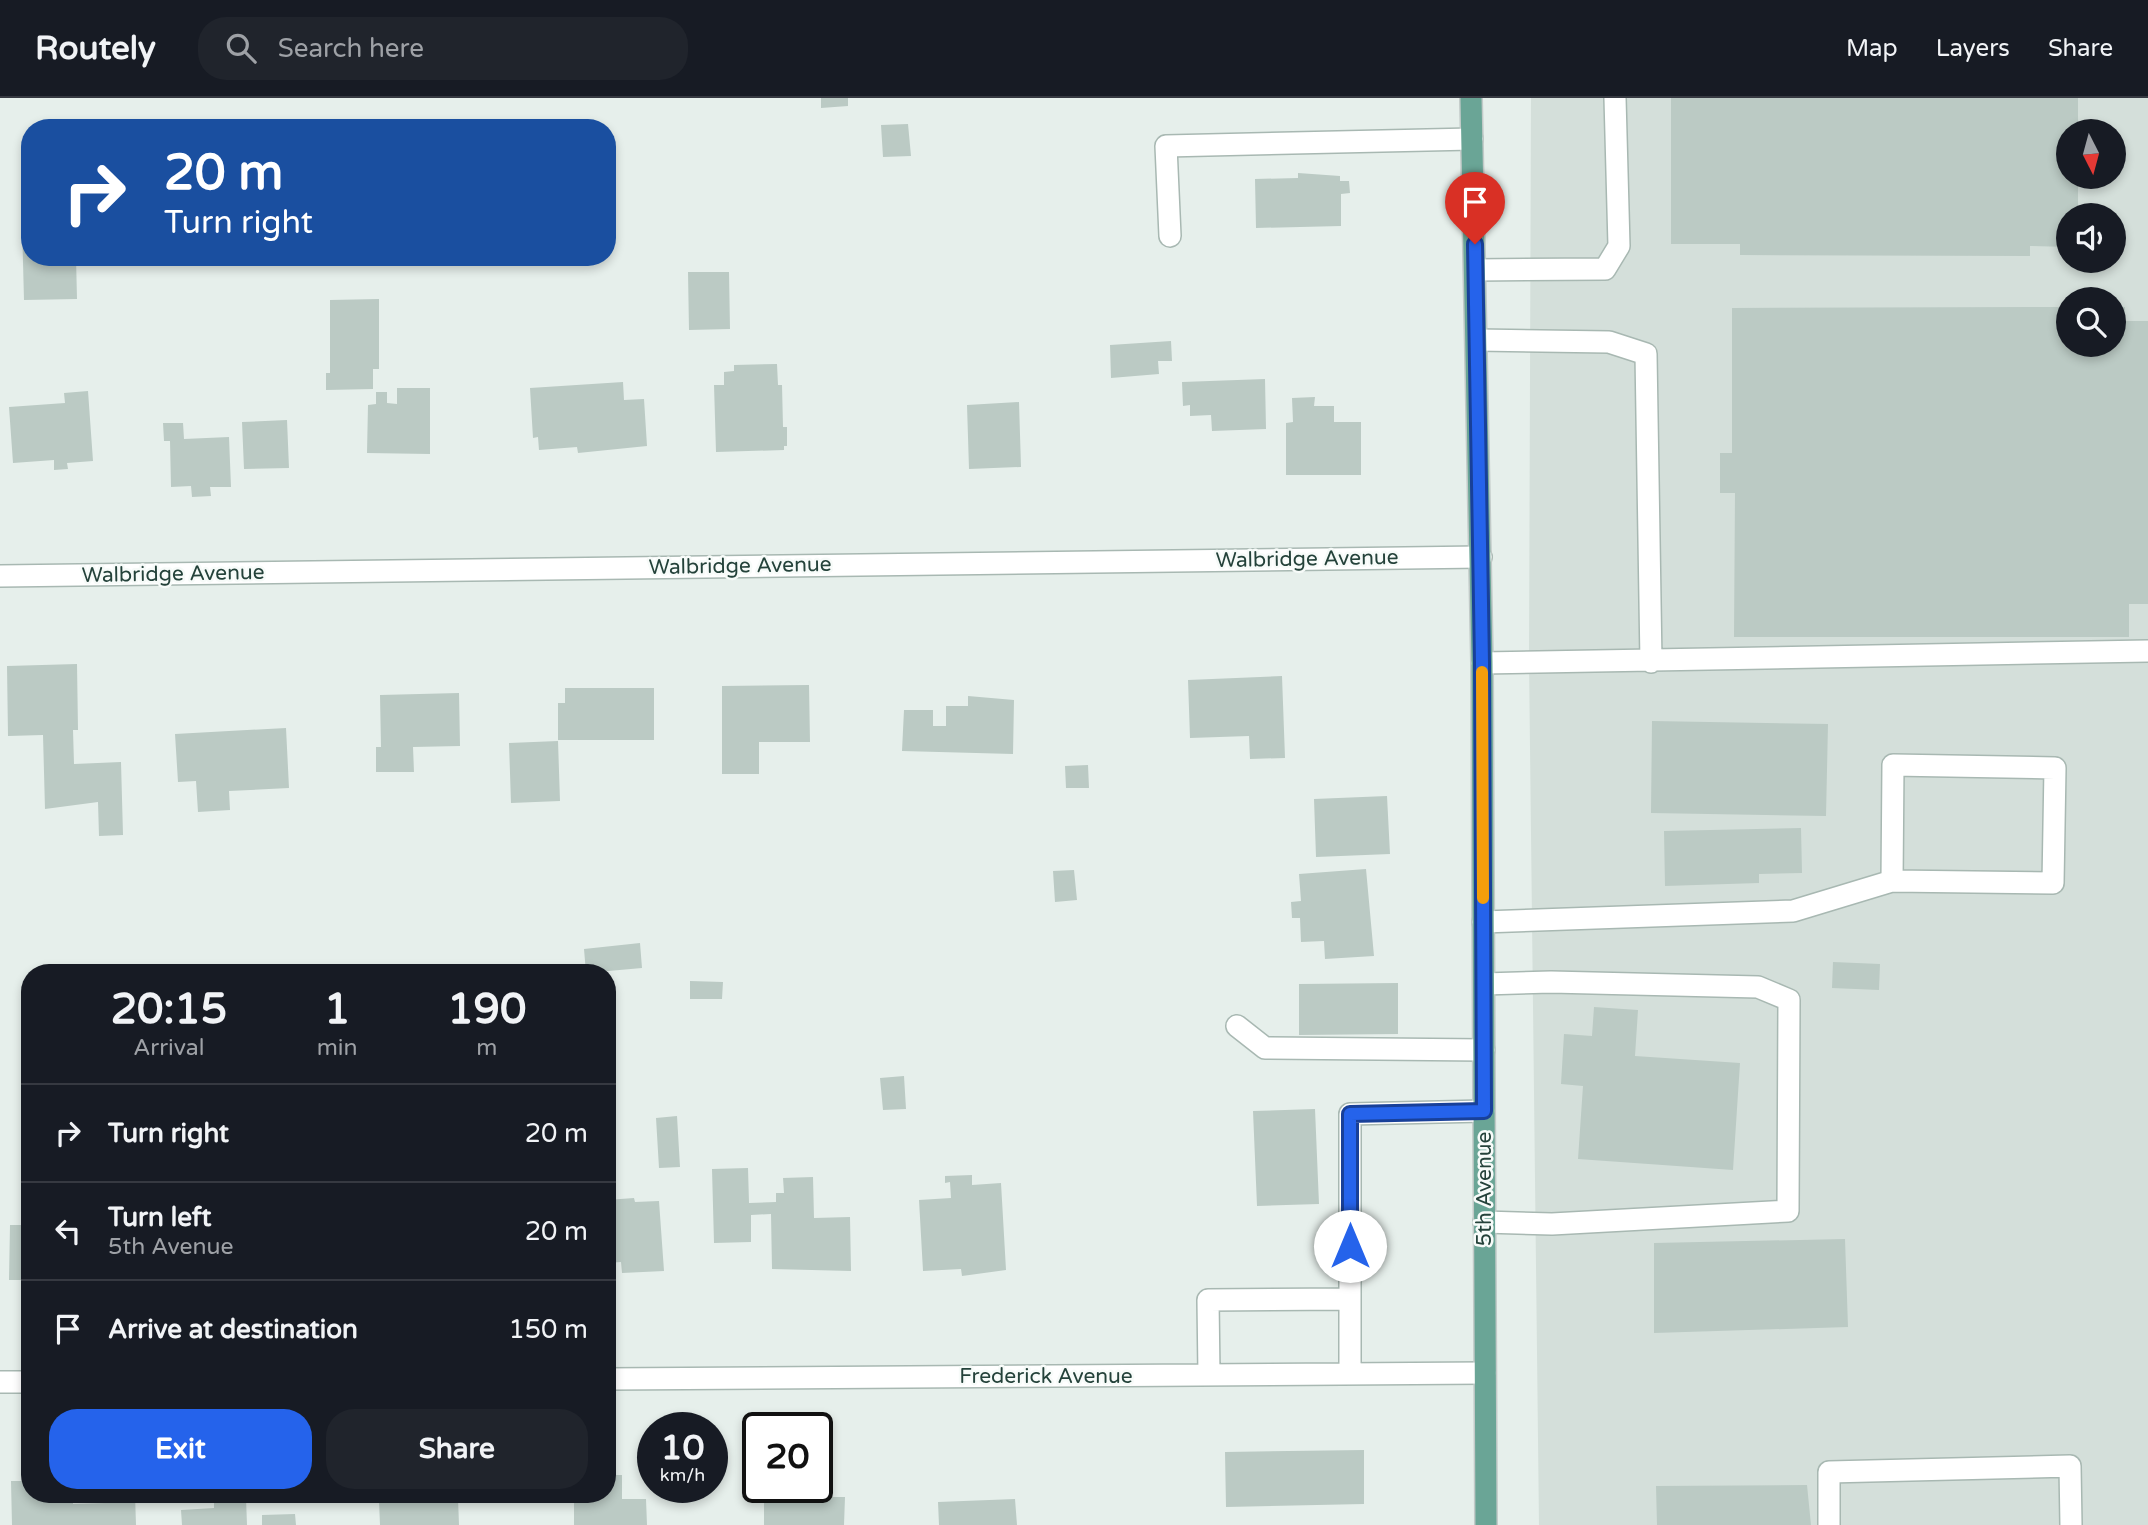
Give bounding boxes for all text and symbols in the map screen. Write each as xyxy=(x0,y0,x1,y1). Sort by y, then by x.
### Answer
search box xyxy=(198,17,688,80)
text: Routely xyxy=(35,29,156,68)
icon: search xyxy=(222,29,260,67)
text: Search here xyxy=(278,33,424,64)
text: Map xyxy=(1846,34,1898,63)
text: Layers xyxy=(1936,34,2010,63)
text: Share xyxy=(2048,34,2113,63)
north arrow xyxy=(2056,119,2126,189)
map controls xyxy=(2056,119,2126,357)
text: 20 m xyxy=(164,144,283,203)
icon: right xyxy=(49,147,140,238)
pin xyxy=(1445,172,1505,244)
icon: arrive xyxy=(1456,183,1494,221)
button: sound xyxy=(2056,203,2126,273)
text: Turn right xyxy=(164,204,313,242)
button: search xyxy=(2056,287,2126,357)
street label: Walbridge Avenue xyxy=(1215,545,1399,573)
street label: Walbridge Avenue xyxy=(648,552,832,580)
street label: Walbridge Avenue xyxy=(81,560,265,588)
text: 20:15 xyxy=(111,984,227,1035)
text: 1 xyxy=(324,984,350,1035)
text: 190 xyxy=(447,984,526,1035)
text: Arrival xyxy=(133,1034,204,1062)
text: min xyxy=(317,1034,358,1062)
text: m xyxy=(476,1034,497,1062)
icon: right xyxy=(49,1114,87,1152)
text: Turn right xyxy=(108,1118,229,1149)
text: 20 m xyxy=(525,1118,588,1149)
street label: 5th Avenue xyxy=(1472,1132,1497,1246)
text: Turn left xyxy=(108,1202,211,1233)
position arrow xyxy=(1313,1209,1387,1283)
icon: left xyxy=(49,1212,87,1250)
text: 20 m xyxy=(525,1216,588,1247)
text: 5th Avenue xyxy=(108,1233,234,1261)
icon: arrive xyxy=(49,1310,87,1348)
text: Arrive at destination xyxy=(108,1314,358,1345)
text: 150 m xyxy=(508,1314,588,1345)
street label: Frederick Avenue xyxy=(959,1364,1133,1389)
button: Exit xyxy=(49,1409,312,1489)
button: Share xyxy=(326,1409,588,1489)
speed limit sign: 20 xyxy=(742,1412,833,1503)
text: 10 xyxy=(661,1427,704,1469)
text: km/h xyxy=(660,1464,705,1486)

